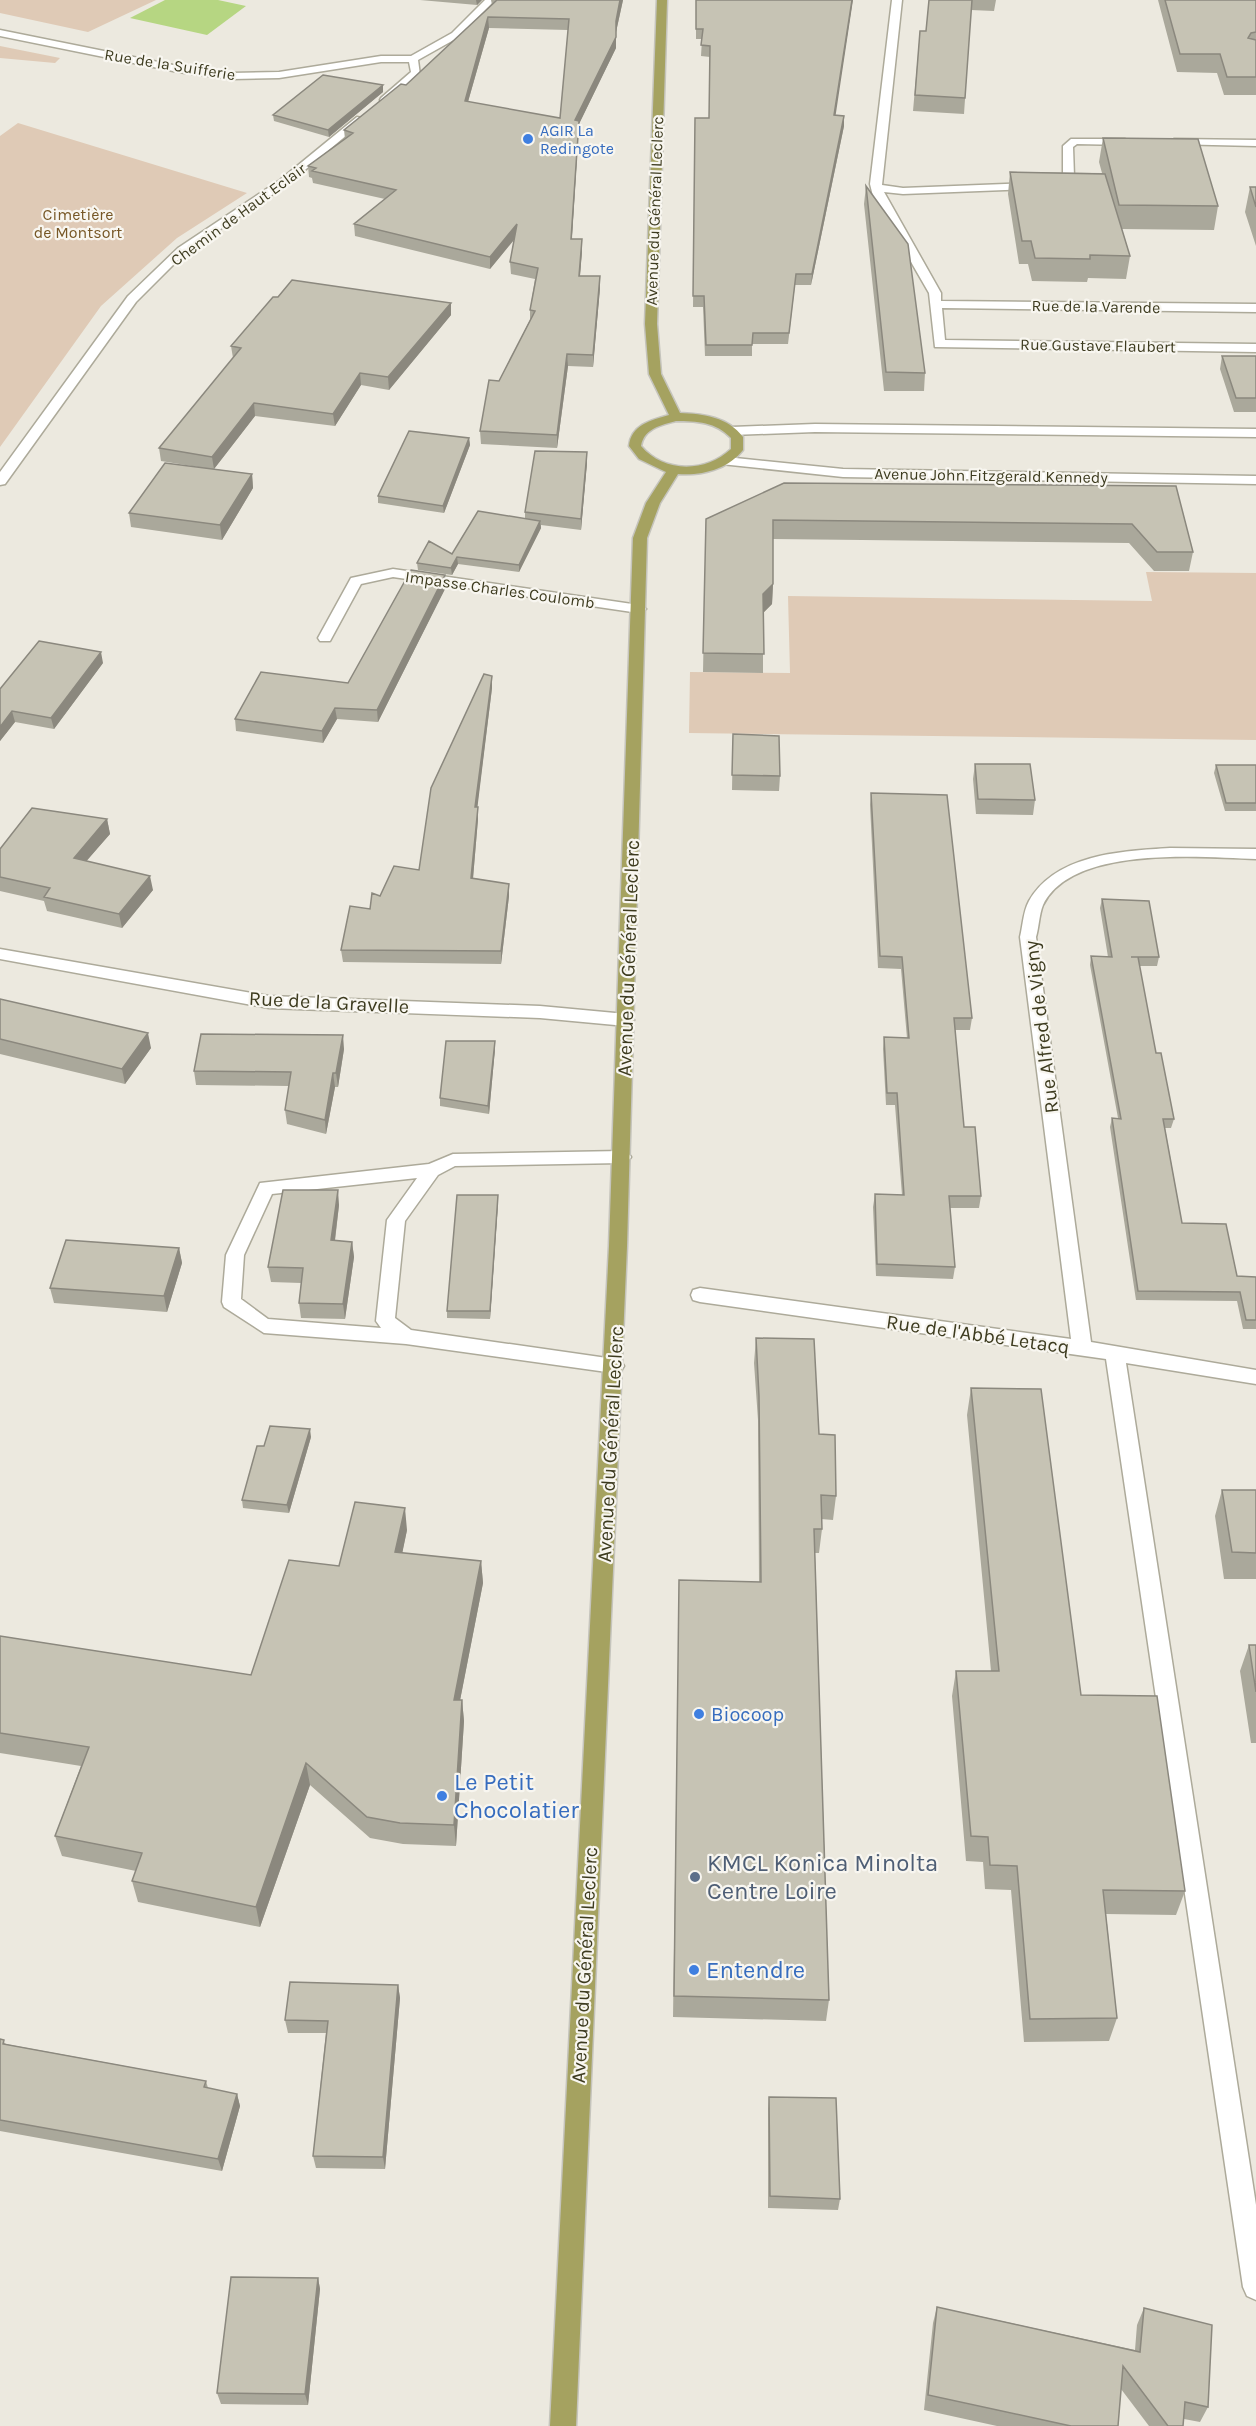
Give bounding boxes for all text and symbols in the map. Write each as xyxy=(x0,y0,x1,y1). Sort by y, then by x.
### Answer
street label: Rue de la Suifferie xyxy=(103,45,237,84)
street label: Avenue du Général Leclerc xyxy=(642,116,667,306)
place label: AGIR La Redingote xyxy=(540,121,614,158)
marker: AGIR La Redingote xyxy=(521,132,535,146)
street label: Chemin de Haut Eclair xyxy=(167,159,310,270)
park label: Cimetière de Montsort xyxy=(34,205,122,242)
street label: Rue de la Varende xyxy=(1031,296,1161,317)
street label: Rue Gustave Flaubert xyxy=(1020,335,1176,356)
street label: Avenue John Fitzgerald Kennedy xyxy=(874,464,1108,487)
street label: Impasse Charles Coulomb xyxy=(404,567,596,612)
street label: Avenue du Général Leclerc xyxy=(613,839,644,1077)
street label: Rue Alfred de Vigny xyxy=(1019,939,1064,1115)
street label: Rue de la Gravelle xyxy=(248,987,410,1018)
street label: Rue de l'Abbé Letacq xyxy=(885,1310,1071,1359)
street label: Avenue du Général Leclerc xyxy=(593,1325,628,1563)
place label: Biocoop xyxy=(711,1703,784,1726)
marker: Biocoop xyxy=(692,1707,706,1721)
place label: Le Petit Chocolatier xyxy=(454,1768,579,1824)
marker: Le Petit Chocolatier xyxy=(435,1789,449,1803)
street label: Avenue du Général Leclerc xyxy=(567,1846,602,2084)
place label: KMCL Konica Minolta Centre Loire xyxy=(707,1849,938,1905)
marker: KMCL Konica Minolta Centre Loire xyxy=(688,1870,702,1884)
place label: Entendre xyxy=(706,1956,805,1984)
marker: Entendre xyxy=(687,1963,701,1977)

